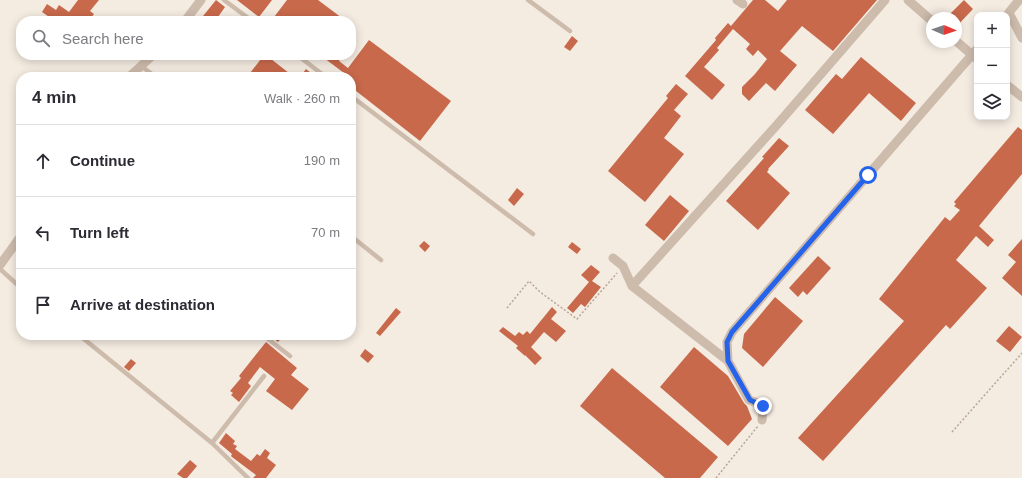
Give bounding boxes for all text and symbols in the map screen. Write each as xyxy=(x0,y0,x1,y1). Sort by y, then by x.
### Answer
north arrow xyxy=(926,12,962,48)
map controls xyxy=(974,12,1010,120)
button: + xyxy=(974,12,1010,48)
search box xyxy=(16,16,356,60)
icon: search xyxy=(30,27,52,49)
text: Search here xyxy=(62,30,144,47)
button: − xyxy=(974,48,1010,84)
button: layers xyxy=(974,84,1010,120)
text: 4 min xyxy=(32,88,76,107)
text: Walk · 260 m xyxy=(264,91,340,106)
icon: ahead xyxy=(32,150,54,172)
text: Continue xyxy=(70,152,135,169)
text: 190 m xyxy=(304,153,340,168)
route start xyxy=(859,166,877,184)
icon: left xyxy=(32,222,54,244)
text: Turn left xyxy=(70,224,129,241)
text: 70 m xyxy=(311,225,340,240)
icon: arrive xyxy=(32,294,54,316)
text: Arrive at destination xyxy=(70,296,215,313)
route end xyxy=(754,397,772,415)

